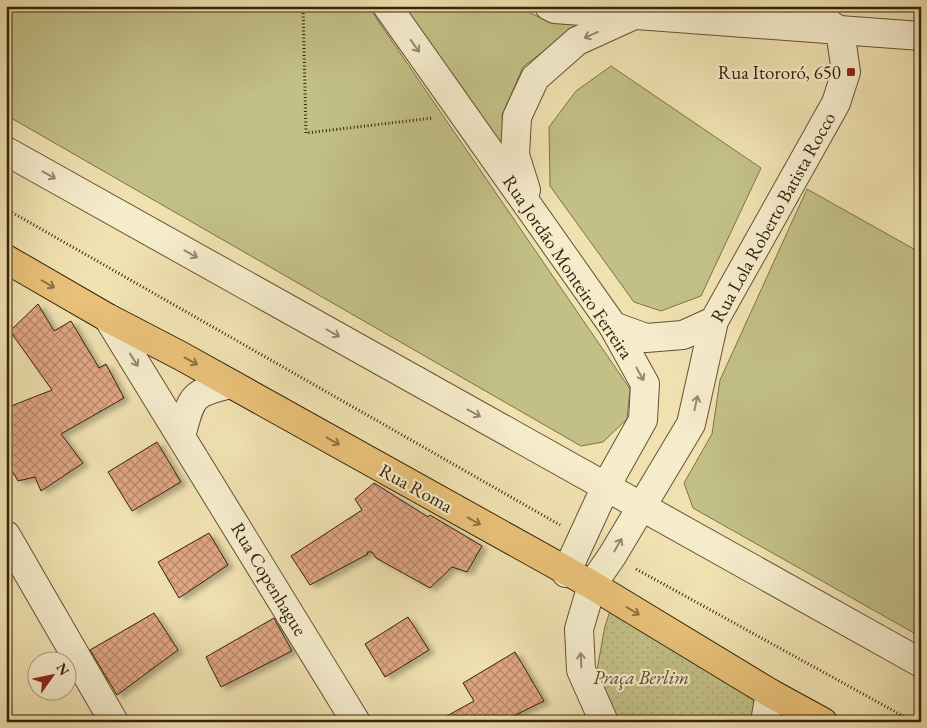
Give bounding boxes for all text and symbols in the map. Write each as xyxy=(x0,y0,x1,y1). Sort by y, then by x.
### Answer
one-way arrow xyxy=(584,31,599,40)
one-way arrow xyxy=(410,39,420,53)
place label: Rua Itororó, 650 xyxy=(718,60,841,85)
marker: Rua Itororó, 650 xyxy=(845,66,857,78)
street label: Rua Lola Roberto Batista Rocco xyxy=(705,107,841,327)
one-way arrow xyxy=(41,170,56,180)
street label: Rua Jordão Monteiro Ferreira xyxy=(497,170,639,364)
one-way arrow xyxy=(183,249,198,259)
one-way arrow xyxy=(41,279,55,289)
one-way arrow xyxy=(325,329,339,339)
one-way arrow xyxy=(129,352,139,366)
one-way arrow xyxy=(183,357,198,367)
one-way arrow xyxy=(635,367,645,382)
one-way arrow xyxy=(692,396,701,412)
one-way arrow xyxy=(467,408,481,418)
one-way arrow xyxy=(325,436,340,446)
street label: Rua Roma xyxy=(375,458,458,519)
one-way arrow xyxy=(467,516,481,526)
street label: Rua Copenhague xyxy=(225,518,313,640)
one-way arrow xyxy=(614,538,624,552)
one-way arrow xyxy=(626,606,640,616)
north arrow xyxy=(28,650,78,700)
one-way arrow xyxy=(576,652,585,668)
text: N xyxy=(52,659,74,679)
park label: Praça Berlim xyxy=(593,665,689,690)

